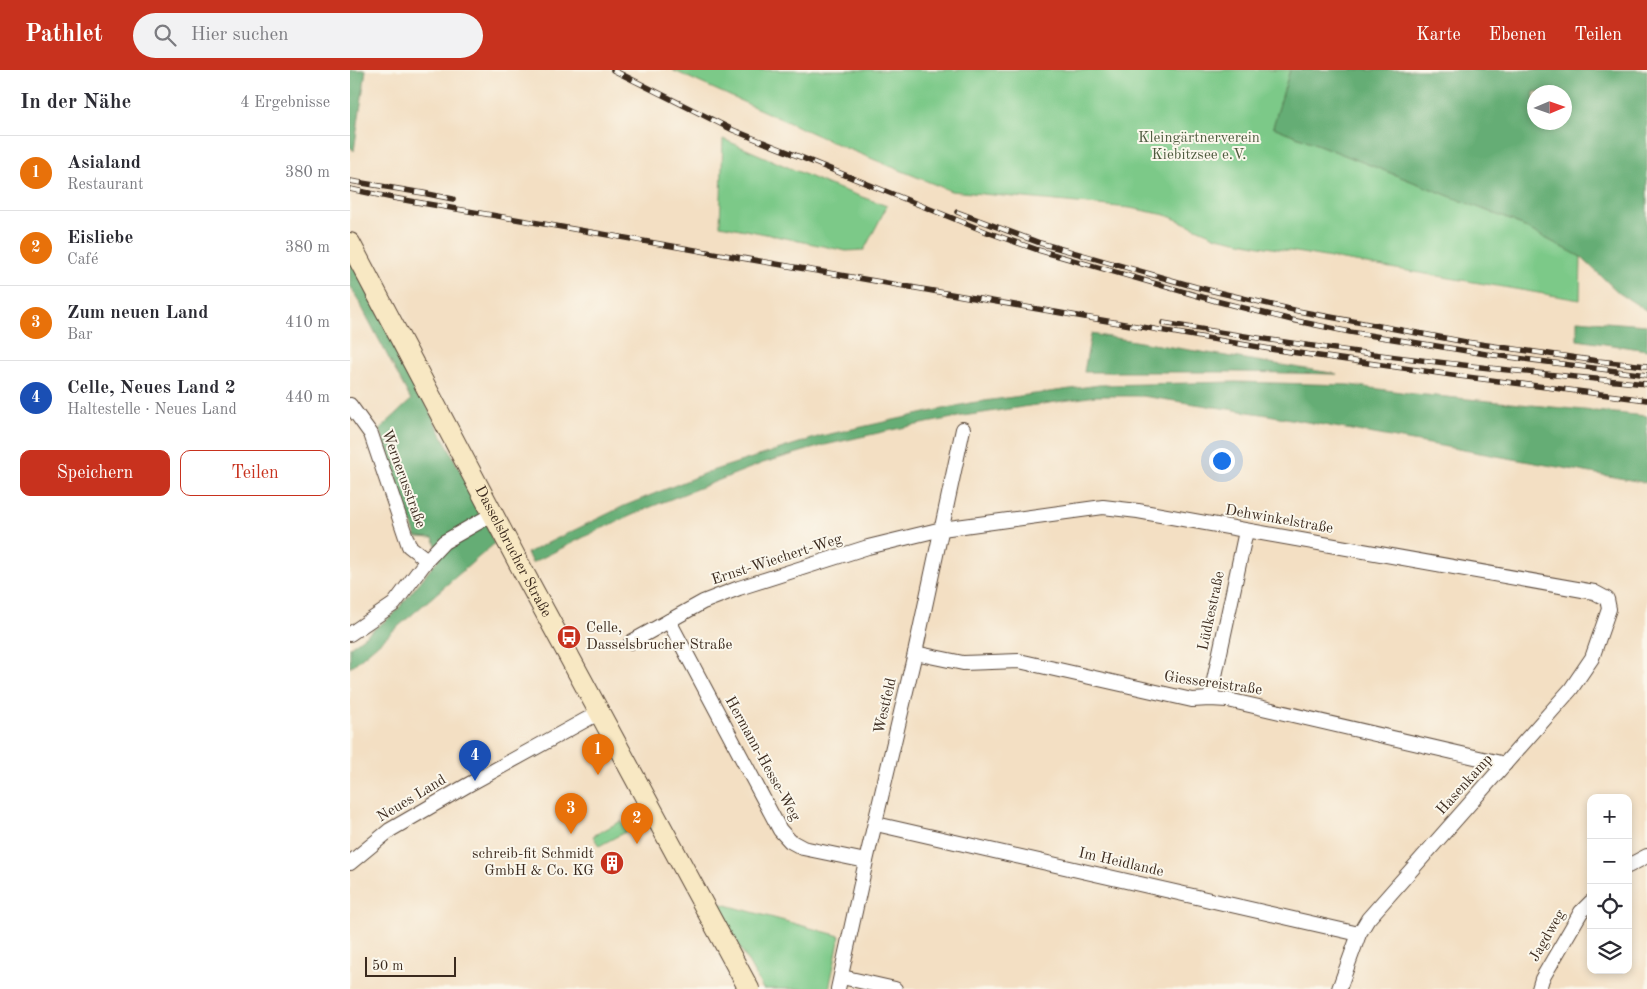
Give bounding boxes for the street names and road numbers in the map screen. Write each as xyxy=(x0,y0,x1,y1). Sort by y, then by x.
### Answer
street label: Wernerusstraße xyxy=(378,428,428,530)
street label: Dasselsbrucher Straße xyxy=(472,483,554,620)
street label: Dehwinkelstraße xyxy=(1224,503,1334,537)
street label: Ernst-Wiechert-Weg xyxy=(710,532,844,588)
street label: Lüdkestraße xyxy=(1196,570,1228,652)
street label: Giessereistraße xyxy=(1163,670,1263,698)
street label: Westfeld xyxy=(872,676,900,735)
street label: Hermann-Hesse-Weg xyxy=(722,694,802,824)
street label: Hasenkamp xyxy=(1434,752,1496,818)
street label: Neues Land xyxy=(375,773,449,825)
street label: Im Heidlande xyxy=(1077,846,1165,880)
street label: Jagdweg xyxy=(1527,907,1569,965)

